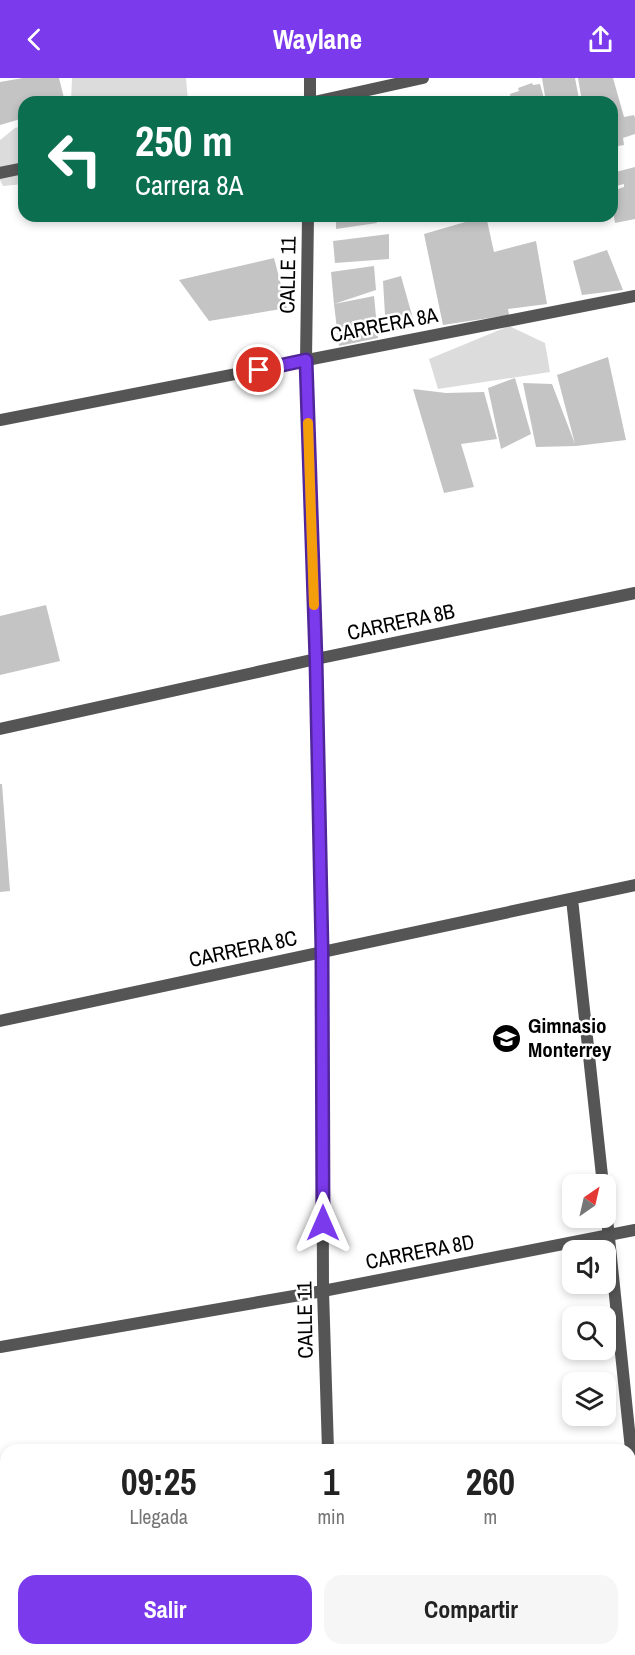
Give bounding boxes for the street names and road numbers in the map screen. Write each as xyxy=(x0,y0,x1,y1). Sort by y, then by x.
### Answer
street label: CALLE 11 xyxy=(272,236,303,314)
street label: CARRERA 8A xyxy=(328,300,441,349)
street label: CARRERA 8B xyxy=(345,596,457,647)
street label: CARRERA 8C xyxy=(186,923,300,974)
street label: CARRERA 8D xyxy=(363,1227,477,1276)
street label: CALLE 11 xyxy=(289,1281,320,1359)

